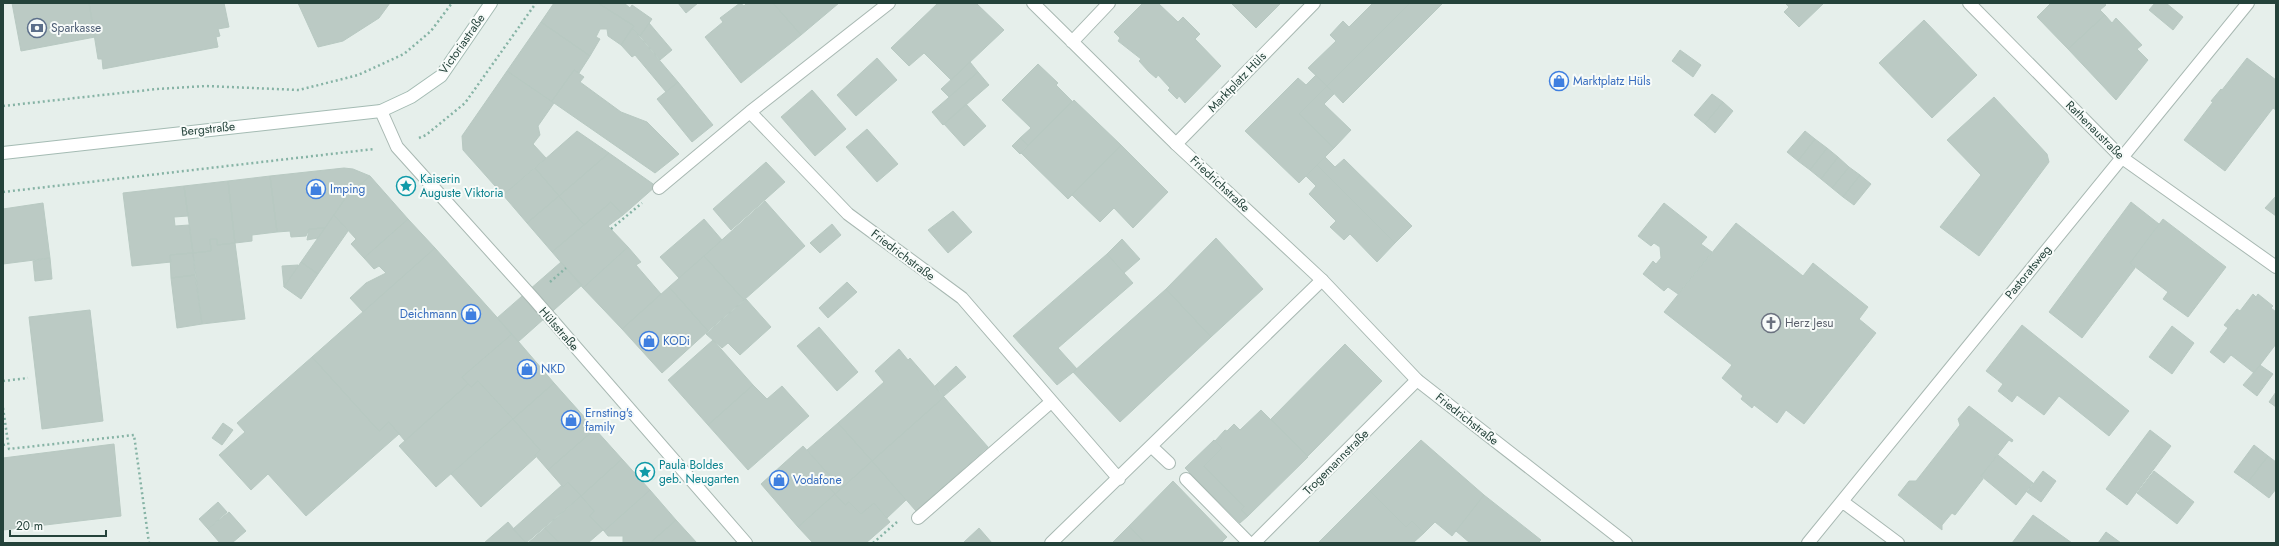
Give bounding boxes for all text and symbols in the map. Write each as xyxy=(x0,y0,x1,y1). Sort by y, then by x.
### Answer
street label: Victoriastraße xyxy=(435,10,489,78)
bank icon: Sparkasse xyxy=(26,17,48,39)
place label: Sparkasse xyxy=(51,19,101,37)
street label: Marktplatz Hüls xyxy=(1204,48,1271,116)
shop icon: Marktplatz Hüls xyxy=(1548,70,1570,92)
place label: Marktplatz Hüls xyxy=(1573,72,1651,90)
street label: Rathenaustraße xyxy=(2061,96,2129,164)
street label: Bergstraße xyxy=(180,117,236,141)
street label: Friedrichstraße xyxy=(1186,152,1254,216)
place label: Kaiserin Auguste Viktoria xyxy=(420,170,504,202)
place icon: Kaiserin Auguste Viktoria xyxy=(395,175,417,197)
shop icon: Imping xyxy=(305,178,327,200)
place label: Imping xyxy=(330,180,365,198)
street label: Friedrichstraße xyxy=(867,225,939,285)
street label: Pastoratsweg xyxy=(2001,241,2055,303)
shop icon: Deichmann xyxy=(460,303,482,325)
street label: Hülsstraße xyxy=(535,303,583,355)
place label: Deichmann xyxy=(400,305,457,323)
church icon: Herz Jesu xyxy=(1760,312,1782,334)
place label: Herz Jesu xyxy=(1785,314,1834,332)
shop icon: KODi xyxy=(638,330,660,352)
place label: KODi xyxy=(663,332,690,350)
shop icon: NKD xyxy=(516,358,538,380)
place label: NKD xyxy=(541,360,565,378)
street label: Friedrichstraße xyxy=(1432,389,1502,449)
place label: Ernsting's family xyxy=(585,404,633,436)
shop icon: Ernsting's family xyxy=(560,409,582,431)
street label: Trogemannstraße xyxy=(1299,425,1373,499)
place label: Paula Boldes geb. Neugarten xyxy=(659,456,739,488)
place icon: Paula Boldes geb. Neugarten xyxy=(634,461,656,483)
shop icon: Vodafone xyxy=(768,469,790,491)
place label: Vodafone xyxy=(793,471,842,489)
scale bar xyxy=(10,512,106,538)
text: 20 m xyxy=(16,517,43,535)

